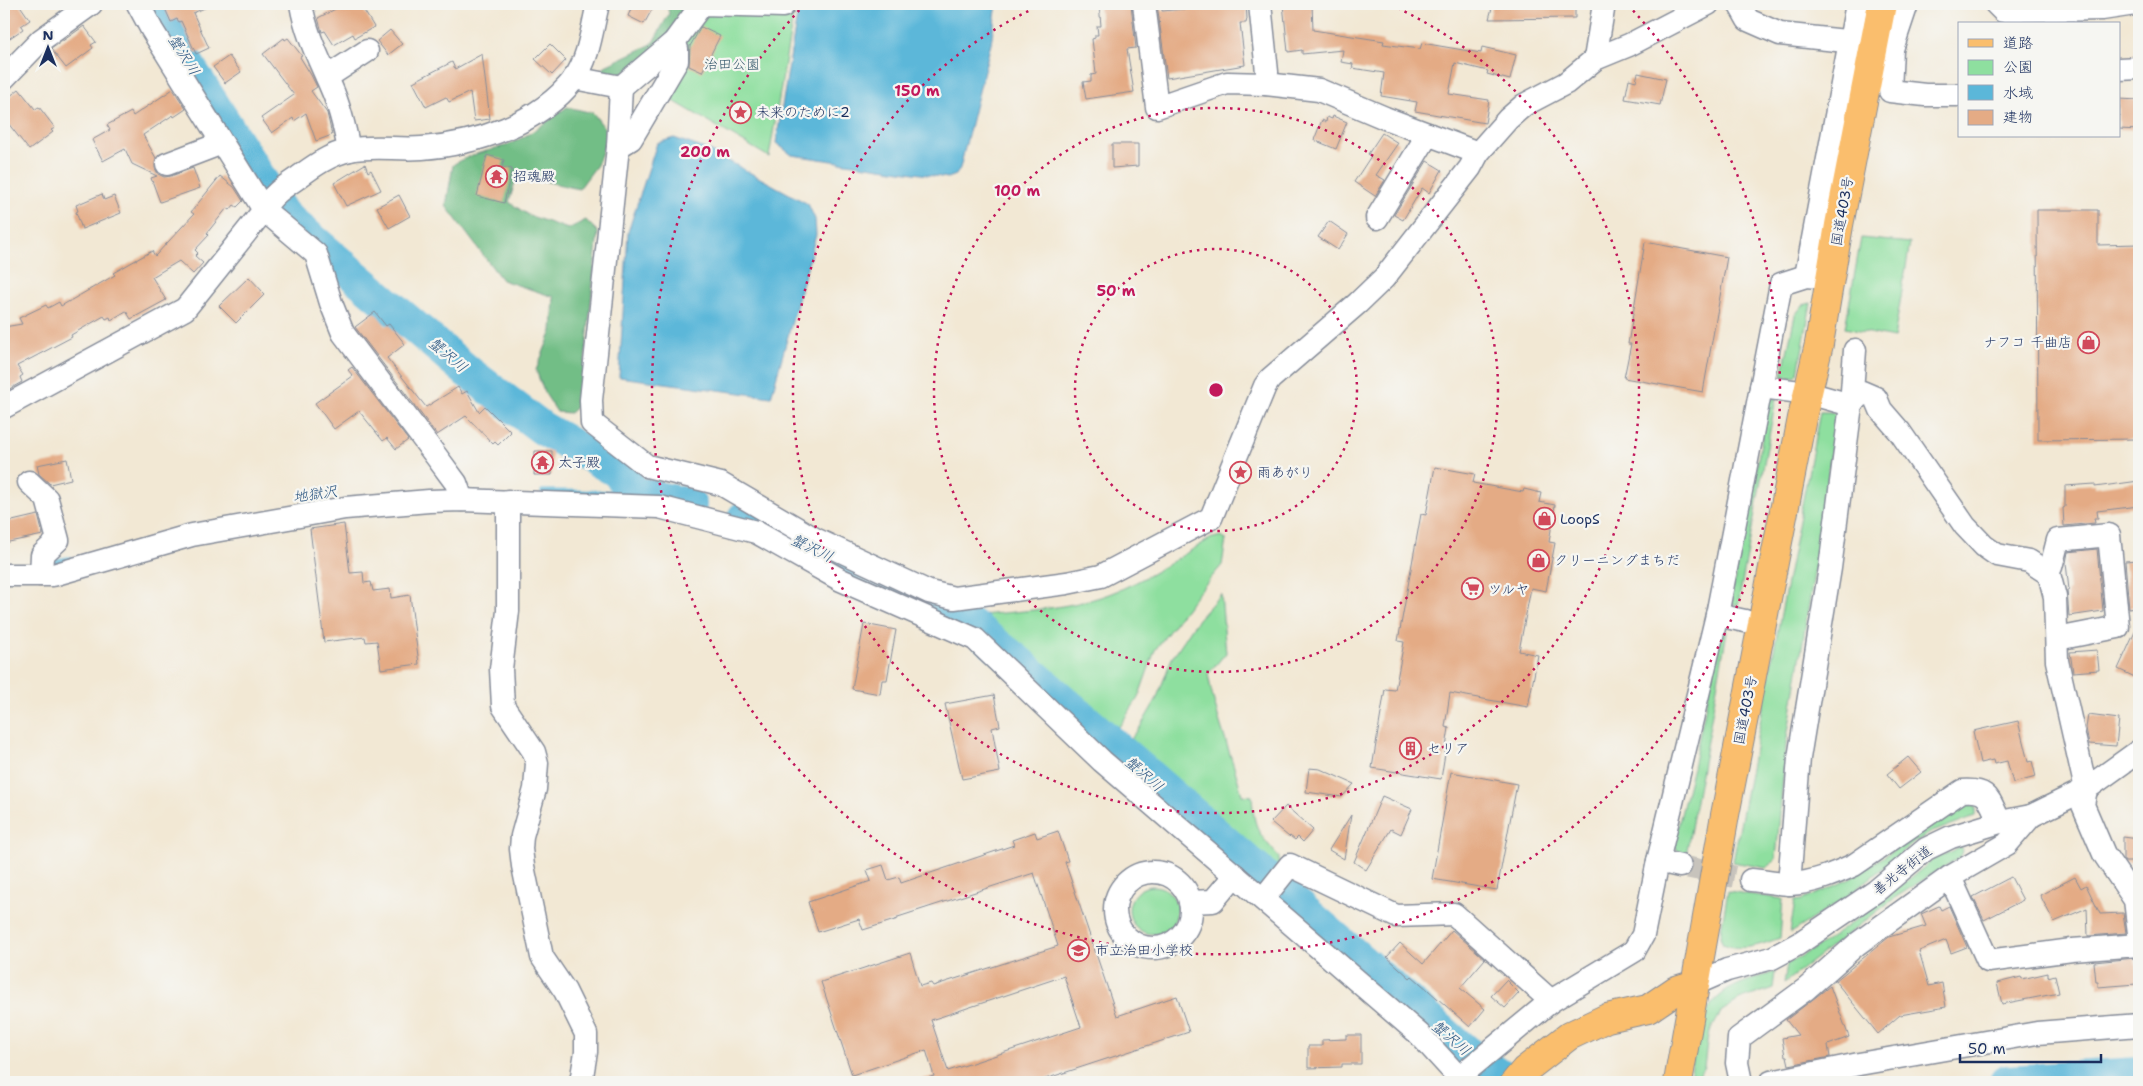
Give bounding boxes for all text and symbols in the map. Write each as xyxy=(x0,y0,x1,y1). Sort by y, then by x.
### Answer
north arrow xyxy=(22,22,72,72)
legend xyxy=(1958,22,2120,138)
text: N xyxy=(42,26,54,44)
water label: 蟹沢川 xyxy=(164,31,204,79)
text: 道路 xyxy=(2003,33,2033,53)
park label: 治田公園 xyxy=(704,55,760,73)
text: 公園 xyxy=(2003,57,2033,77)
text: 150 m xyxy=(894,81,940,101)
text: 水域 xyxy=(2003,83,2033,103)
place icon: 未来のために2 xyxy=(728,100,752,124)
place label: 未来のために2 xyxy=(756,103,850,121)
text: 建物 xyxy=(2003,107,2033,127)
text: 200 m xyxy=(680,142,730,162)
temple icon: 招魂殿 xyxy=(485,164,509,188)
place label: 招魂殿 xyxy=(513,167,555,185)
street label: 国道403号 xyxy=(1827,175,1857,247)
text: 100 m xyxy=(994,181,1040,201)
text: 50 m xyxy=(1097,281,1136,301)
shop icon: ナフコ 千曲店 xyxy=(2076,330,2100,354)
water label: 蟹沢川 xyxy=(424,333,472,377)
place label: ナフコ 千曲店 xyxy=(1983,333,2072,351)
centre of rings xyxy=(1207,381,1225,399)
temple icon: 太子殿 xyxy=(530,450,554,474)
place label: 太子殿 xyxy=(558,453,600,471)
place icon: 雨あがり xyxy=(1229,460,1253,484)
place label: 雨あがり xyxy=(1257,463,1313,481)
water label: 地獄沢 xyxy=(291,481,340,507)
shop icon: LoopS xyxy=(1532,507,1556,531)
place label: LoopS xyxy=(1560,510,1600,528)
water label: 蟹沢川 xyxy=(787,529,837,567)
shop icon: クリーニングまちだ xyxy=(1526,548,1550,572)
place label: クリーニングまちだ xyxy=(1554,551,1680,569)
supermarket icon: ツルヤ xyxy=(1460,577,1484,601)
place label: ツルヤ xyxy=(1488,580,1529,598)
street label: 国道403号 xyxy=(1729,674,1761,746)
building icon: セリア xyxy=(1399,736,1423,760)
place label: セリア xyxy=(1427,739,1469,757)
water label: 蟹沢川 xyxy=(1120,752,1168,796)
street label: 善光寺街道 xyxy=(1869,841,1935,899)
school or university icon: 市立治田小学校 xyxy=(1067,938,1091,962)
place label: 市立治田小学校 xyxy=(1095,941,1193,959)
water label: 蟹沢川 xyxy=(1427,1016,1475,1060)
scale bar xyxy=(1960,1031,2102,1063)
text: 50 m xyxy=(1968,1039,2006,1059)

